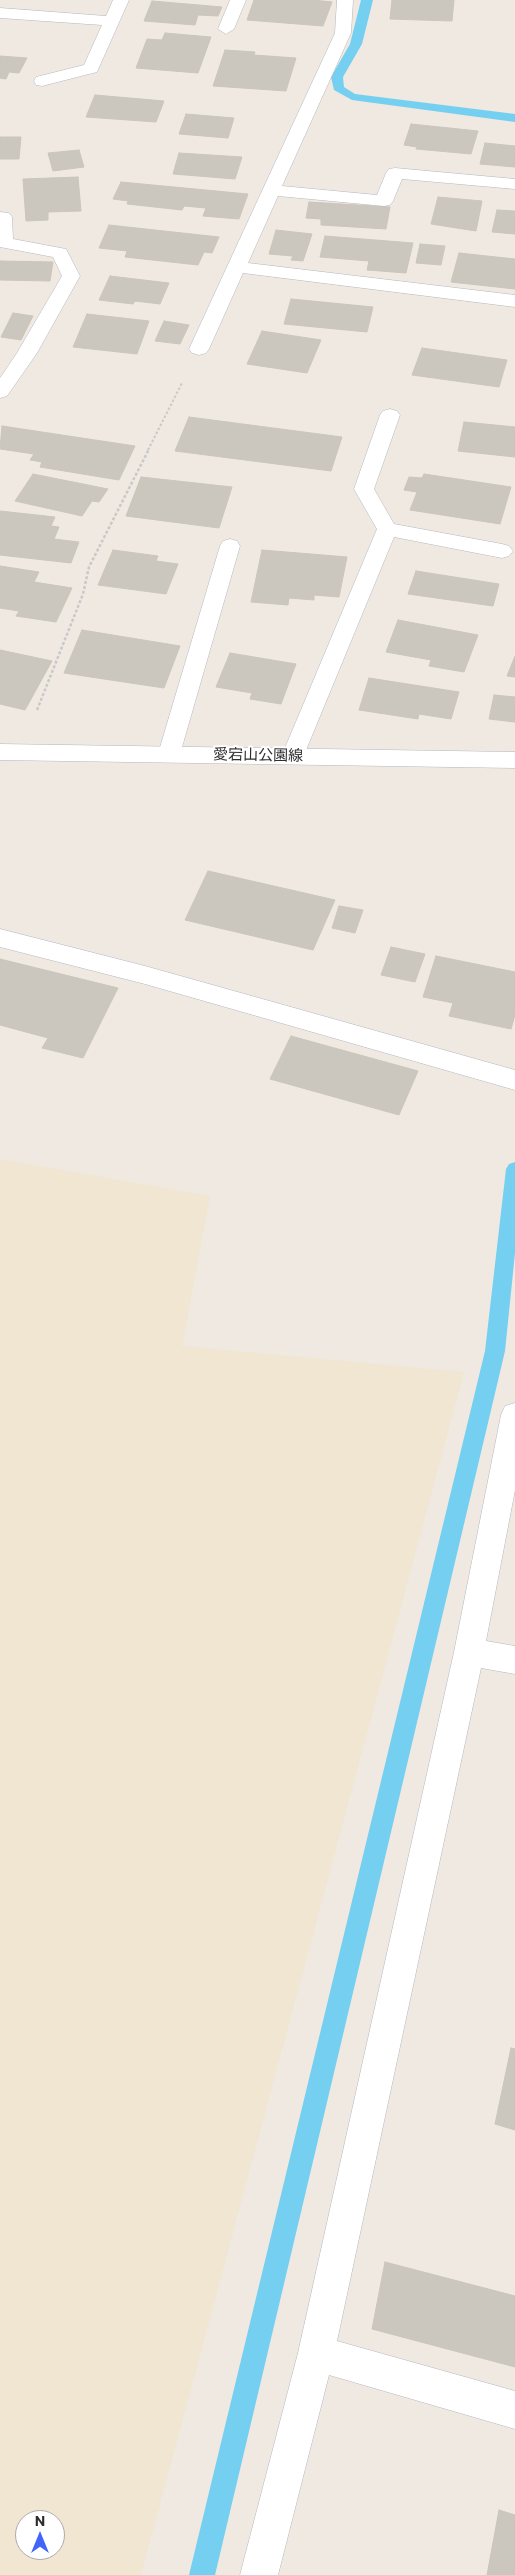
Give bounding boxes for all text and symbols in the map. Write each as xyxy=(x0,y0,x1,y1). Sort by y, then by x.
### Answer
street label: 愛宕山公園線 xyxy=(213,745,303,765)
north arrow xyxy=(15,2510,65,2560)
text: N xyxy=(35,2512,45,2529)

